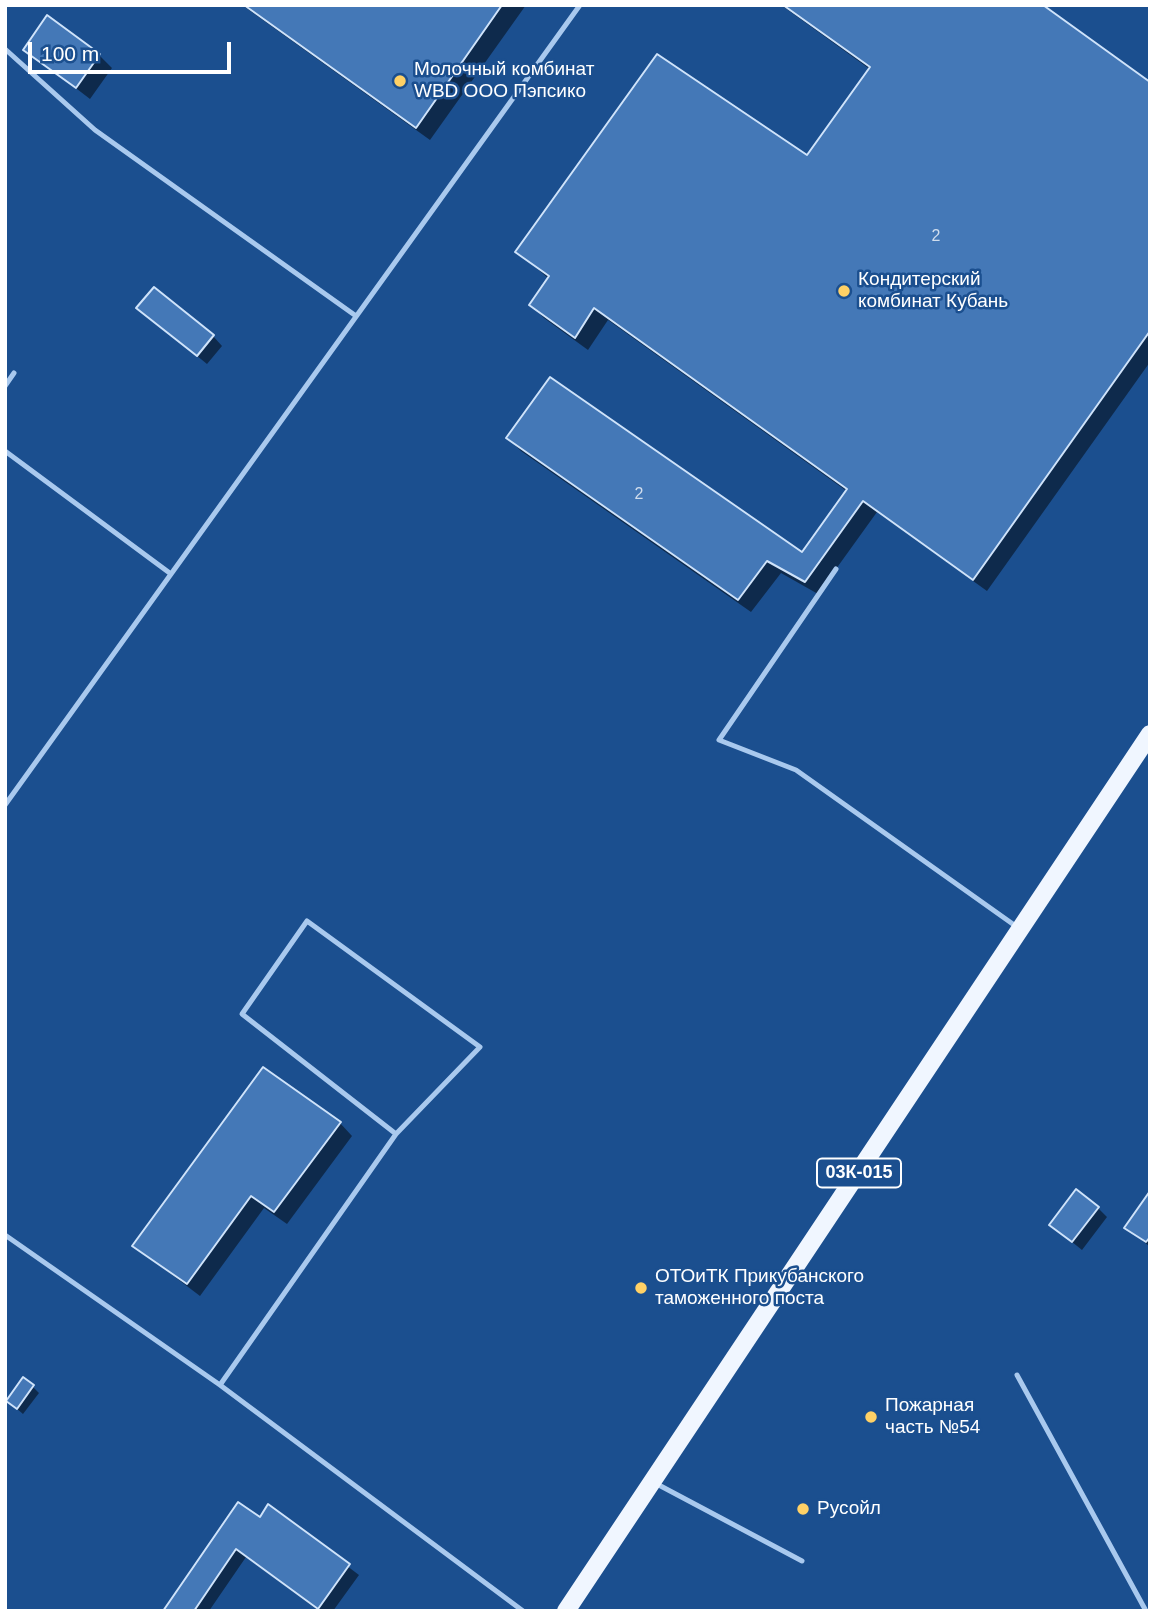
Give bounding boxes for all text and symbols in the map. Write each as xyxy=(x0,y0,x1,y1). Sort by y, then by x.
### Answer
scale bar xyxy=(32,28,234,72)
text: 100 m xyxy=(41,42,99,65)
place label: Молочный комбинат WBD ООО Пэпсико xyxy=(414,59,594,103)
marker: Молочный комбинат WBD ООО Пэпсико xyxy=(392,73,408,89)
house number: 2 xyxy=(932,227,940,247)
place label: Кондитерский комбинат Кубань xyxy=(858,269,1008,313)
marker: Кондитерский комбинат Кубань xyxy=(836,283,852,299)
house number: 2 xyxy=(635,485,643,505)
road number: 03К-015 xyxy=(817,1158,901,1188)
place label: ОТОиТК Прикубанского таможенного поста xyxy=(655,1266,864,1310)
marker: ОТОиТК Прикубанского таможенного поста xyxy=(633,1280,649,1296)
place label: Пожарная часть №54 xyxy=(885,1395,980,1439)
marker: Пожарная часть №54 xyxy=(863,1409,879,1425)
place label: Русойл xyxy=(817,1498,881,1520)
marker: Русойл xyxy=(795,1501,811,1517)

